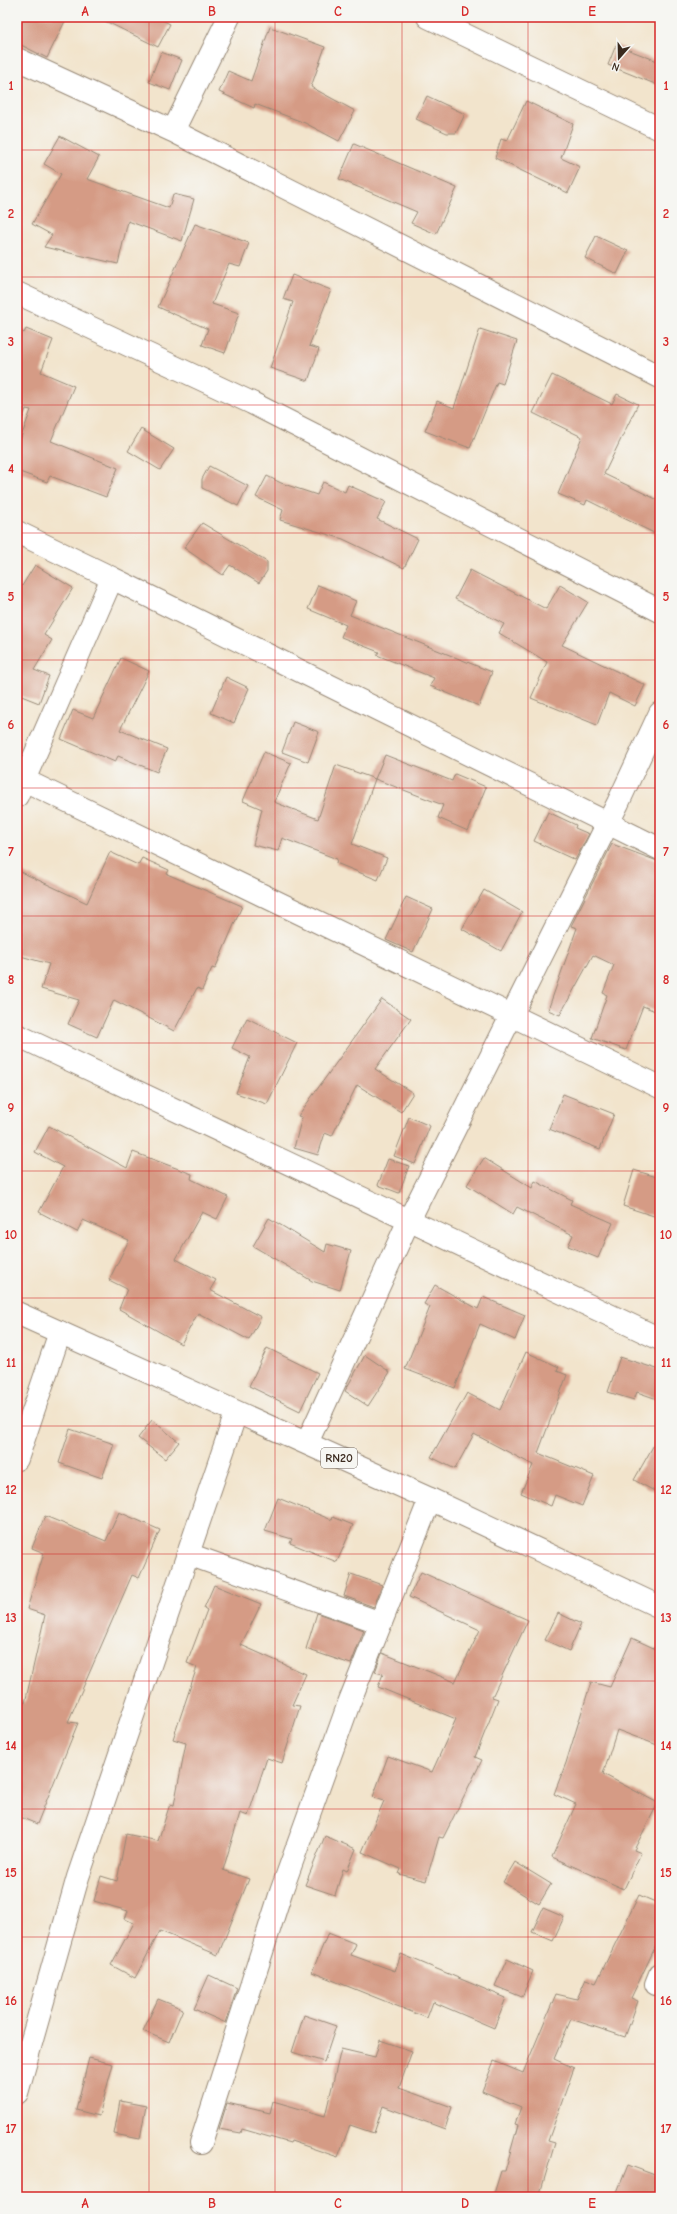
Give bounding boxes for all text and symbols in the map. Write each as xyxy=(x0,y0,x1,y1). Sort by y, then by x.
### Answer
text: A xyxy=(81,4,89,19)
text: B xyxy=(208,4,216,19)
text: C xyxy=(334,4,342,19)
text: D xyxy=(461,4,469,19)
text: E xyxy=(588,4,596,19)
north arrow xyxy=(599,38,639,78)
text: N xyxy=(610,60,621,74)
text: 1 xyxy=(8,78,14,93)
text: 1 xyxy=(663,78,669,93)
text: 2 xyxy=(8,206,14,221)
text: 2 xyxy=(663,206,669,221)
text: 3 xyxy=(8,334,14,349)
text: 3 xyxy=(663,334,669,349)
text: 4 xyxy=(8,461,14,476)
text: 4 xyxy=(663,461,669,476)
text: 5 xyxy=(8,589,15,604)
text: 5 xyxy=(663,589,670,604)
text: 6 xyxy=(8,717,15,732)
text: 6 xyxy=(663,717,670,732)
text: 7 xyxy=(8,844,14,859)
text: 7 xyxy=(663,844,669,859)
text: 8 xyxy=(8,972,14,987)
text: 8 xyxy=(663,972,669,987)
text: 9 xyxy=(8,1100,15,1115)
text: 9 xyxy=(663,1100,670,1115)
text: 10 xyxy=(5,1227,17,1242)
text: 10 xyxy=(660,1227,672,1242)
text: 11 xyxy=(6,1355,16,1370)
text: 11 xyxy=(661,1355,671,1370)
road number: RN20 xyxy=(321,1448,357,1468)
text: 12 xyxy=(5,1482,17,1497)
text: 12 xyxy=(660,1482,672,1497)
text: 13 xyxy=(5,1610,17,1625)
text: 13 xyxy=(660,1610,672,1625)
text: 14 xyxy=(5,1738,17,1753)
text: 14 xyxy=(660,1738,672,1753)
text: 15 xyxy=(5,1865,17,1880)
text: 15 xyxy=(660,1865,672,1880)
text: 16 xyxy=(5,1993,17,2008)
text: 16 xyxy=(660,1993,672,2008)
text: 17 xyxy=(6,2121,17,2136)
text: 17 xyxy=(661,2121,672,2136)
text: A xyxy=(81,2196,89,2211)
text: B xyxy=(208,2196,216,2211)
text: C xyxy=(334,2196,342,2211)
text: D xyxy=(461,2196,469,2211)
text: E xyxy=(588,2196,596,2211)

